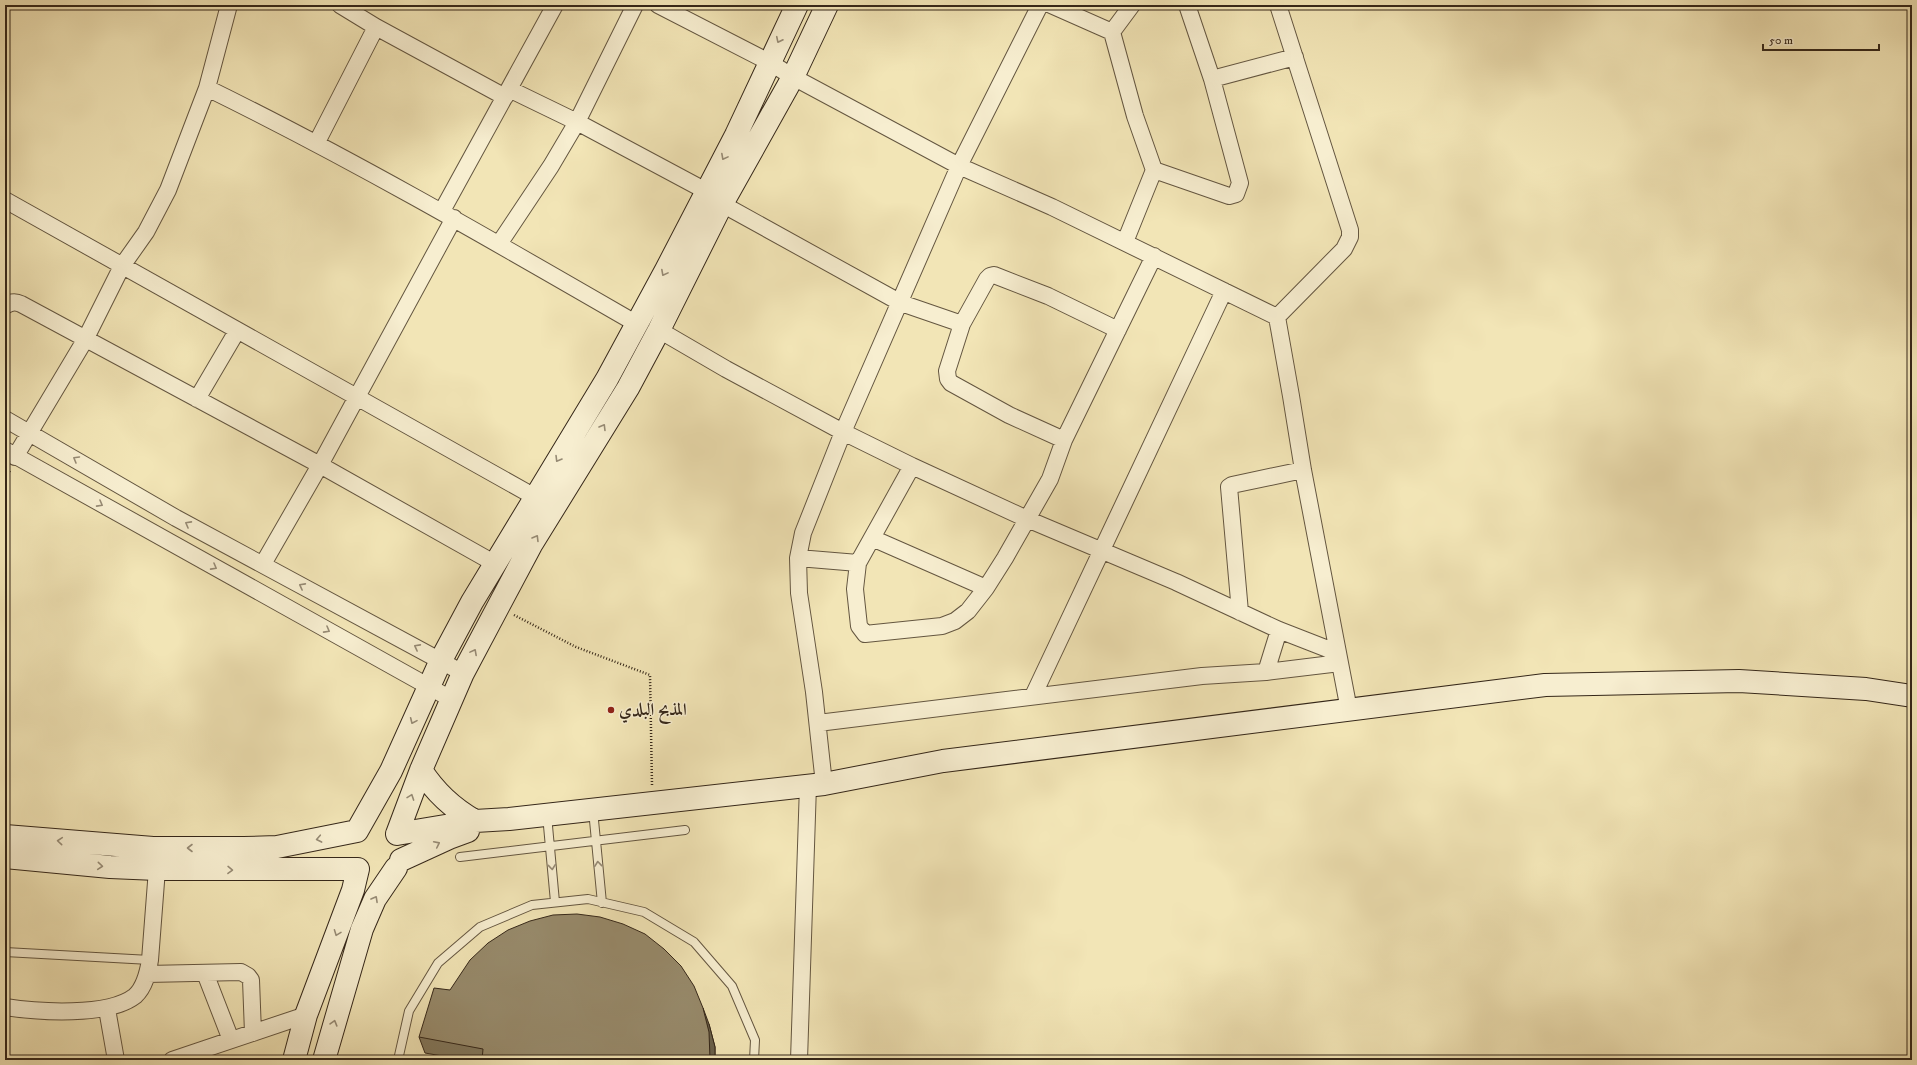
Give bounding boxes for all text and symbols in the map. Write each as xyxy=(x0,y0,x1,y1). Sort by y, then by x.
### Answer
scale bar xyxy=(1763,26,1879,52)
text: 50 m xyxy=(1769,33,1793,48)
one-way arrow xyxy=(777,36,784,43)
one-way arrow xyxy=(721,153,728,161)
one-way arrow xyxy=(662,269,669,276)
one-way arrow xyxy=(599,424,606,431)
one-way arrow xyxy=(556,455,563,462)
one-way arrow xyxy=(72,456,80,463)
one-way arrow xyxy=(96,499,103,506)
one-way arrow xyxy=(185,522,192,529)
one-way arrow xyxy=(531,535,538,542)
one-way arrow xyxy=(209,563,217,570)
one-way arrow xyxy=(299,583,307,590)
one-way arrow xyxy=(323,625,331,632)
one-way arrow xyxy=(414,645,421,652)
one-way arrow xyxy=(469,649,477,657)
place label: المذبح البلدي xyxy=(619,699,687,724)
marker: المذبح البلدي xyxy=(606,705,616,715)
one-way arrow xyxy=(410,717,418,725)
one-way arrow xyxy=(407,794,415,801)
one-way arrow xyxy=(316,834,322,842)
one-way arrow xyxy=(57,837,63,846)
one-way arrow xyxy=(432,841,440,849)
one-way arrow xyxy=(187,844,193,852)
one-way arrow xyxy=(594,861,603,867)
one-way arrow xyxy=(97,862,103,871)
one-way arrow xyxy=(547,864,556,870)
one-way arrow xyxy=(227,866,233,874)
one-way arrow xyxy=(371,896,378,904)
one-way arrow xyxy=(333,929,341,936)
one-way arrow xyxy=(330,1019,338,1026)

